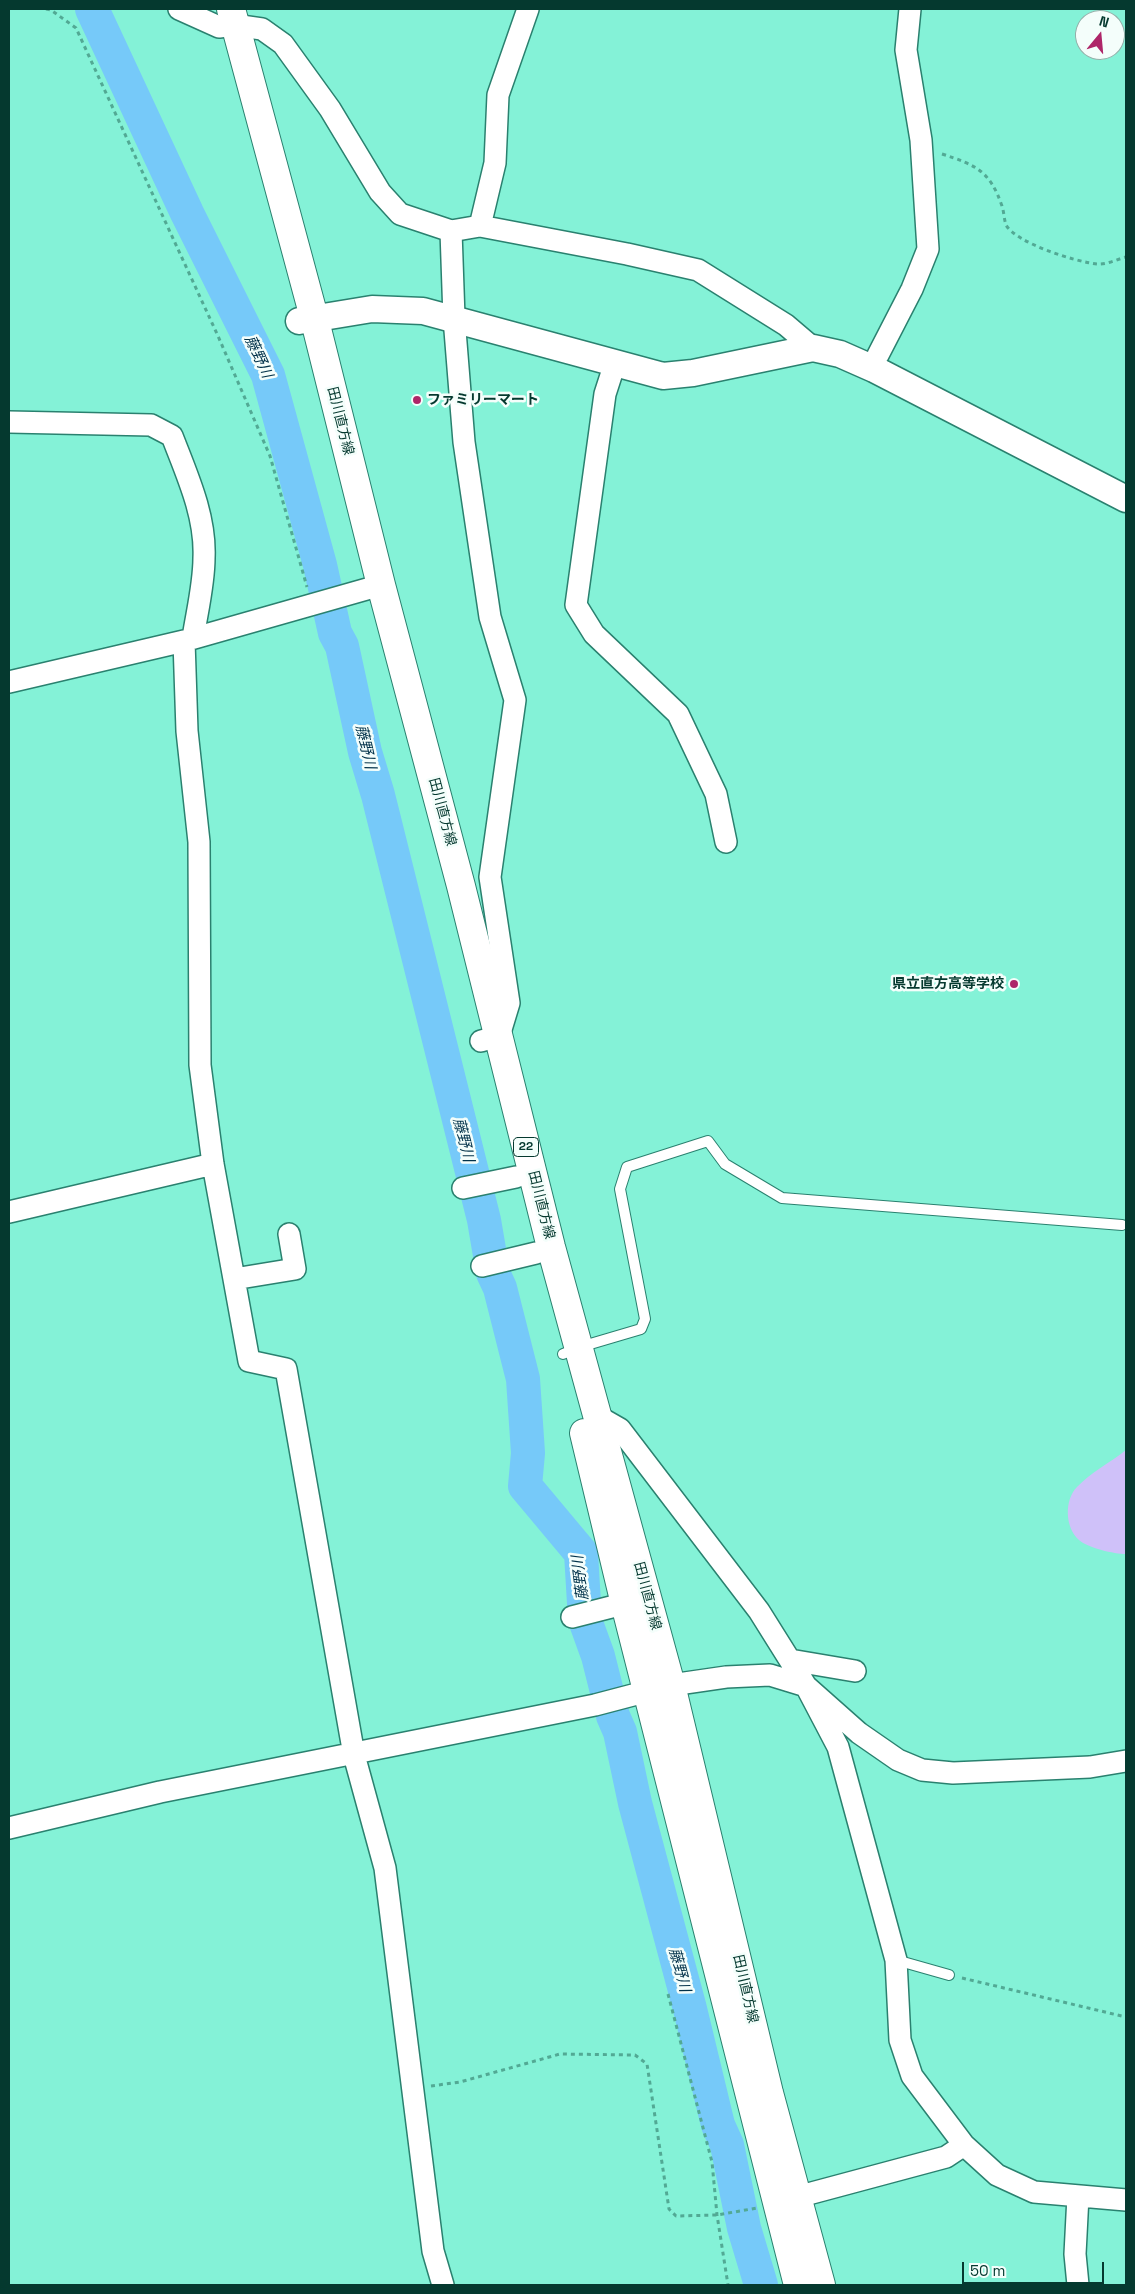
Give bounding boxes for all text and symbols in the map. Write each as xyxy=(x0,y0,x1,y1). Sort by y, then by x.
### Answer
north arrow xyxy=(1075,10,1125,60)
text: N xyxy=(1097,12,1111,32)
water label: 藤野川 xyxy=(240,333,276,381)
street label: 田川直方線 xyxy=(323,385,357,457)
place label: ファミリーマート xyxy=(427,392,539,408)
marker: ファミリーマート xyxy=(411,394,423,406)
water label: 藤野川 xyxy=(351,723,379,771)
street label: 田川直方線 xyxy=(425,776,459,848)
place label: 県立直方高等学校 xyxy=(892,976,1004,992)
marker: 県立直方高等学校 xyxy=(1008,978,1020,990)
water label: 藤野川 xyxy=(449,1116,477,1164)
road number: 22 xyxy=(514,1138,538,1156)
street label: 田川直方線 xyxy=(524,1169,558,1241)
water label: 藤野川 xyxy=(569,1555,593,1601)
street label: 田川直方線 xyxy=(630,1560,664,1632)
water label: 藤野川 xyxy=(664,1946,694,1994)
street label: 田川直方線 xyxy=(729,1953,761,2025)
scale bar xyxy=(965,2252,1108,2284)
text: 50 m xyxy=(970,2261,1005,2280)

